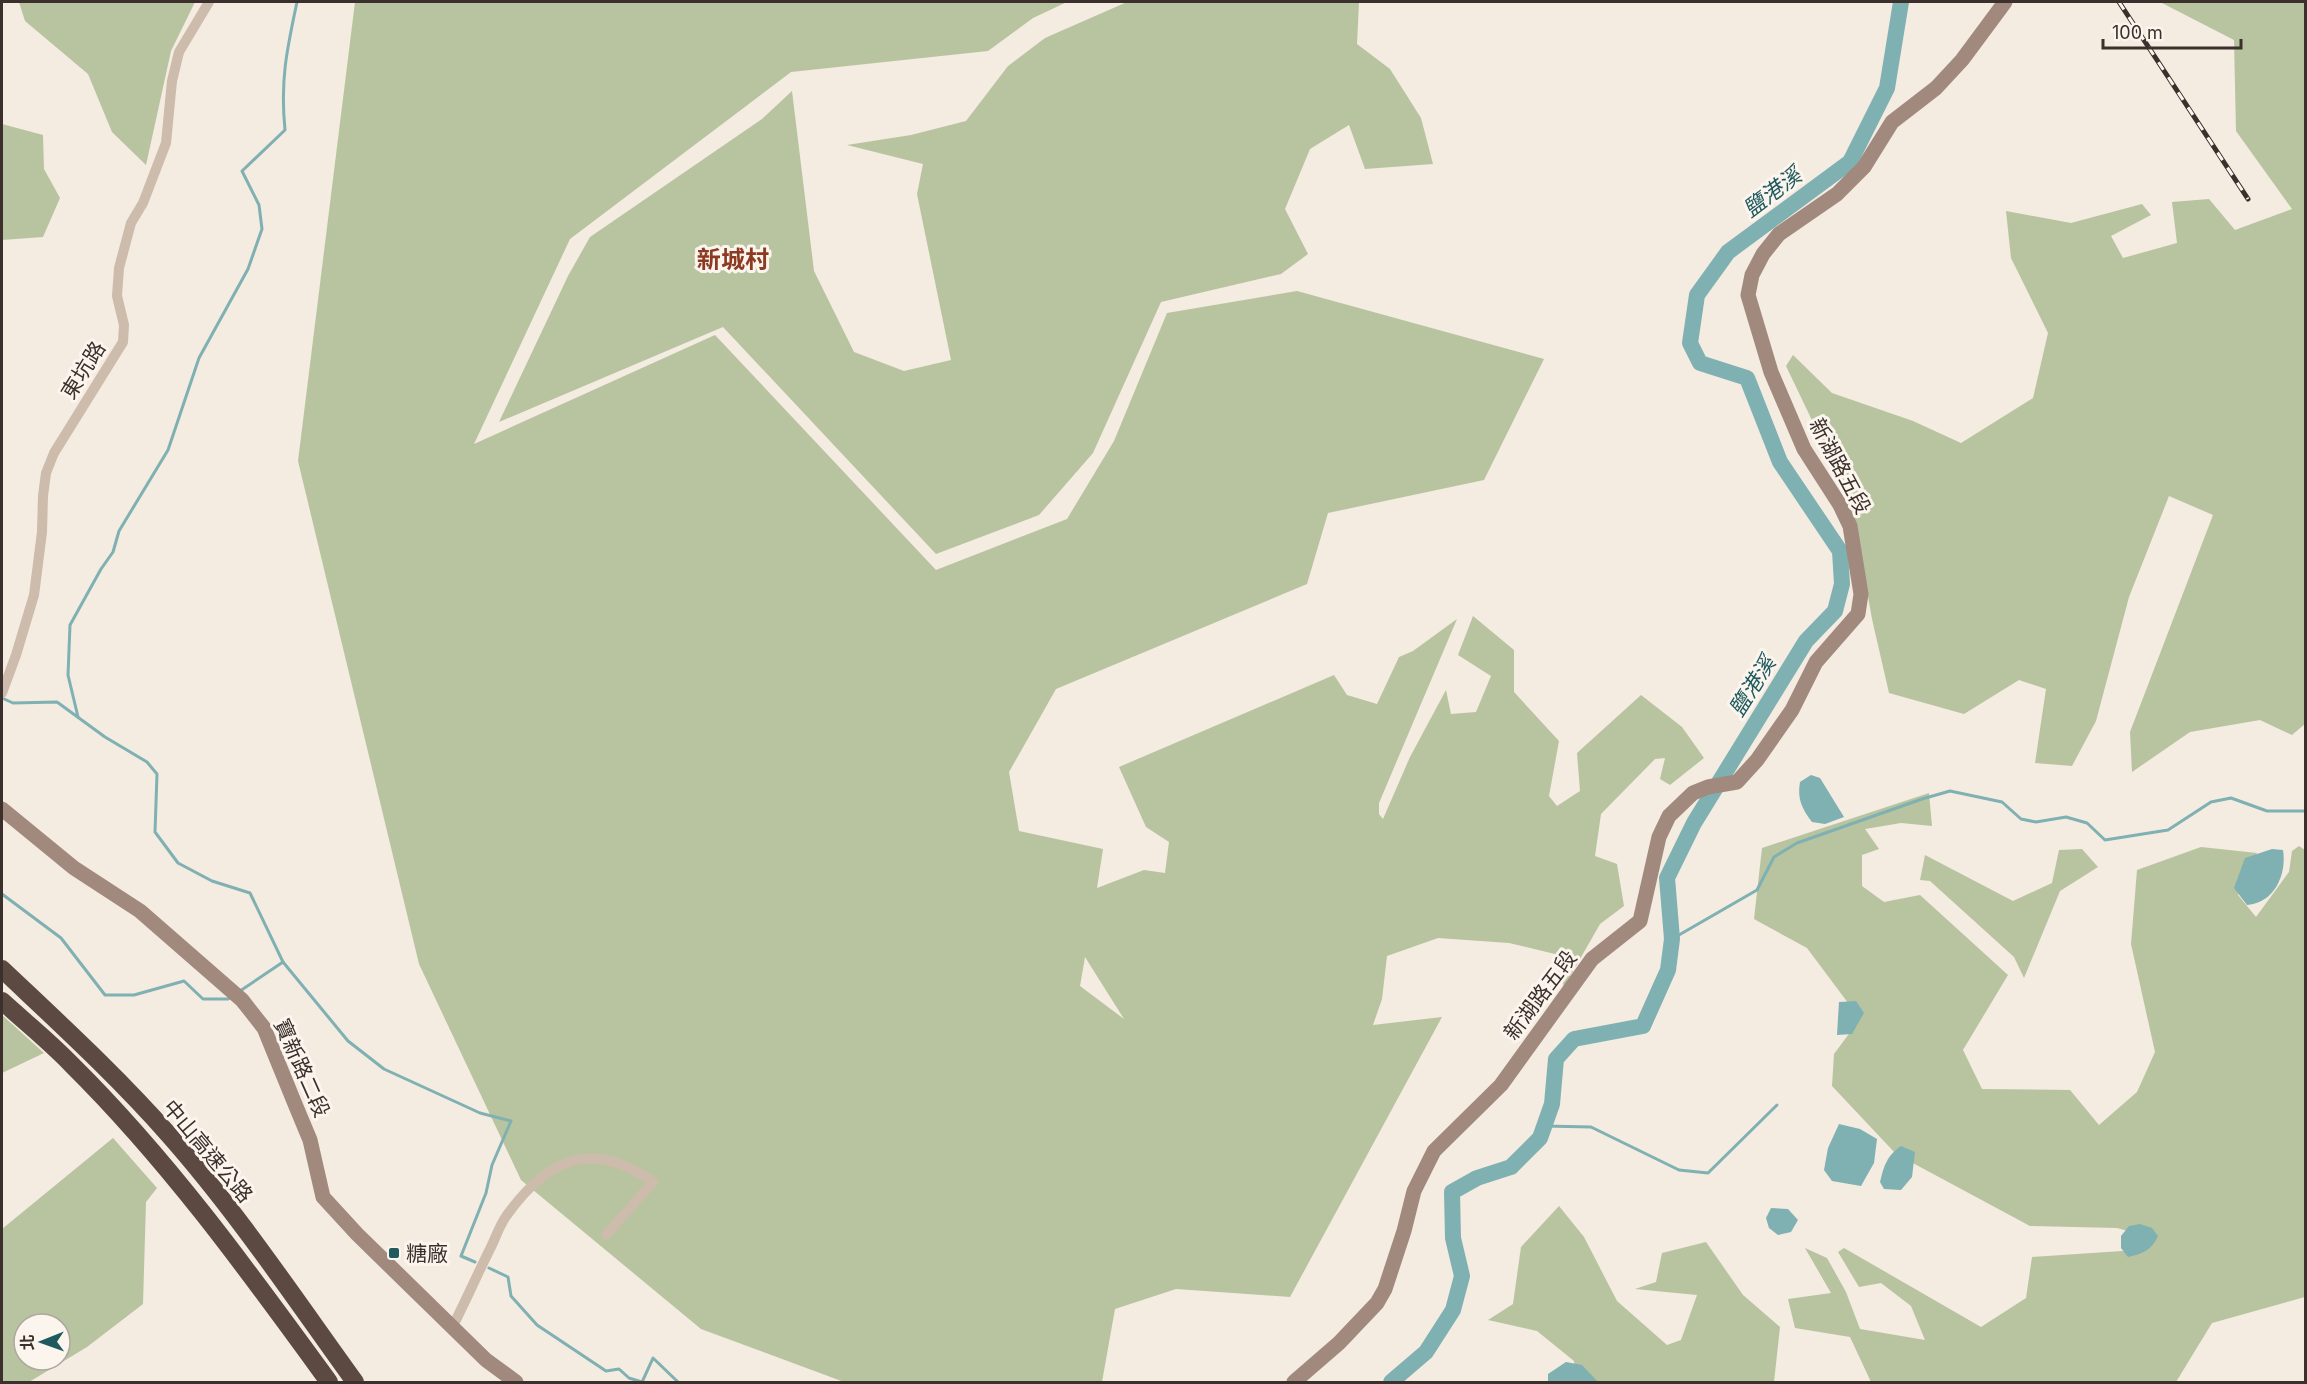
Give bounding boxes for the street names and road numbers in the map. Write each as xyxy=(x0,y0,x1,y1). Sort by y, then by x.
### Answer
street label: 東坑路 xyxy=(56,337,110,403)
street label: 新湖路五段 xyxy=(1804,414,1876,518)
street label: 新湖路五段 xyxy=(1498,946,1582,1044)
street label: 寶新路二段 xyxy=(269,1015,335,1121)
street label: 中山高速公路 xyxy=(158,1095,258,1207)

